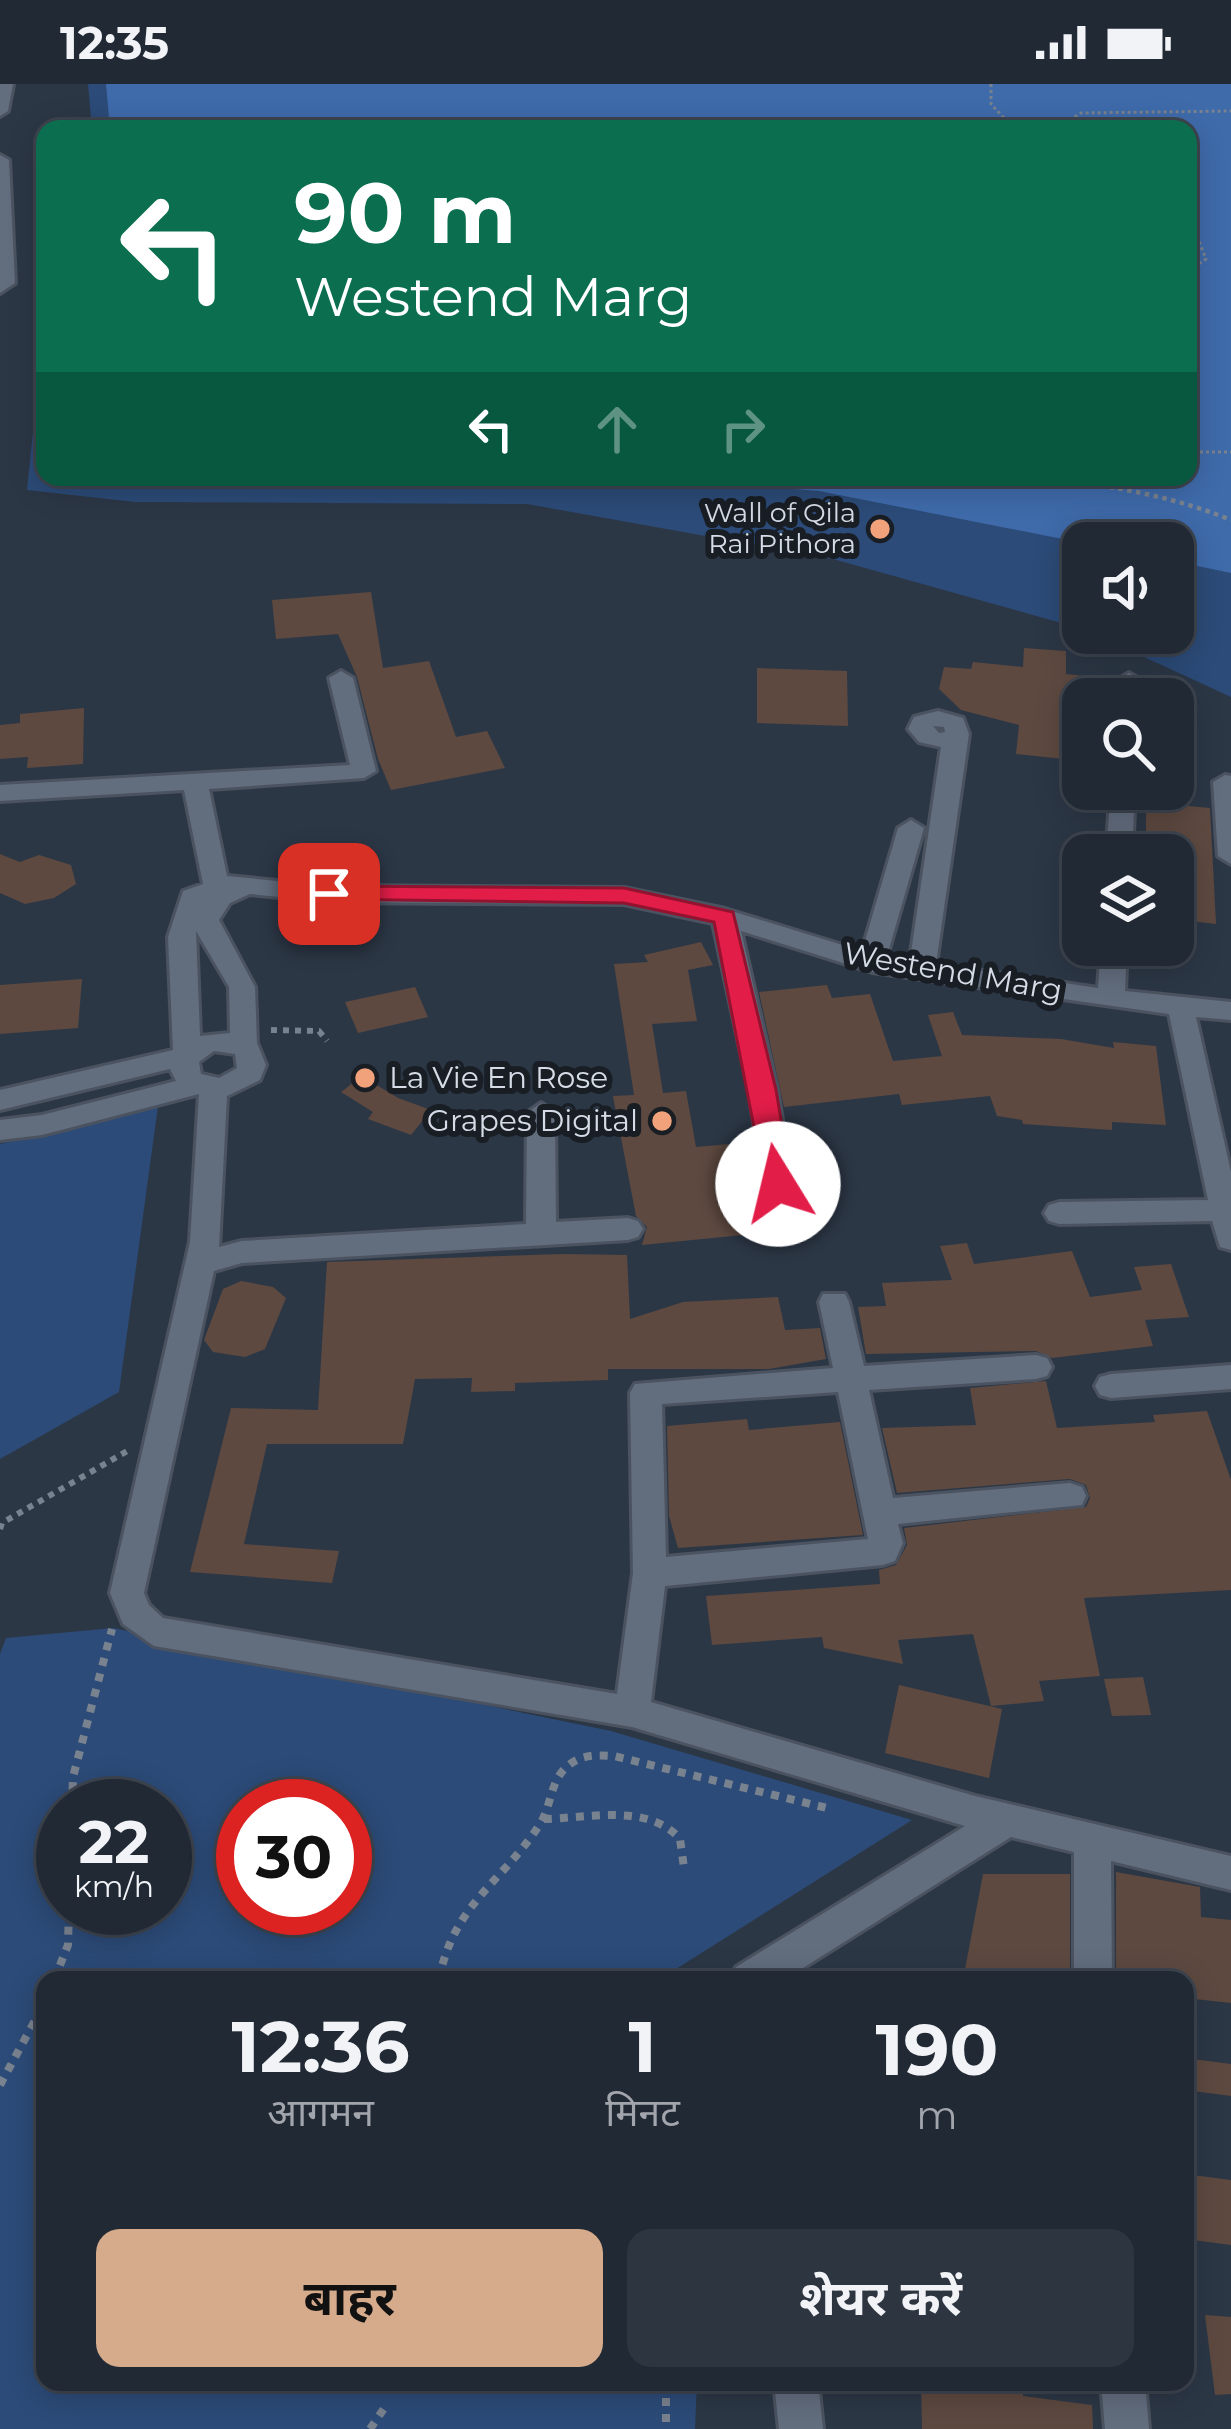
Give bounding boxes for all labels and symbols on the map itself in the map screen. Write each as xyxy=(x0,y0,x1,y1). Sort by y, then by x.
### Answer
place label: Wall of Qila Rai Pithora xyxy=(704,496,856,560)
marker: Wall of Qila Rai Pithora xyxy=(867,516,893,542)
pin xyxy=(278,843,380,945)
street label: Westend Marg xyxy=(841,934,1065,1009)
place label: La Vie En Rose xyxy=(389,1059,608,1096)
marker: La Vie En Rose xyxy=(352,1065,378,1091)
place label: Grapes Digital xyxy=(427,1102,638,1139)
marker: Grapes Digital xyxy=(649,1108,675,1134)
position arrow xyxy=(715,1121,841,1247)
speed limit sign: 30 xyxy=(216,1779,372,1935)

